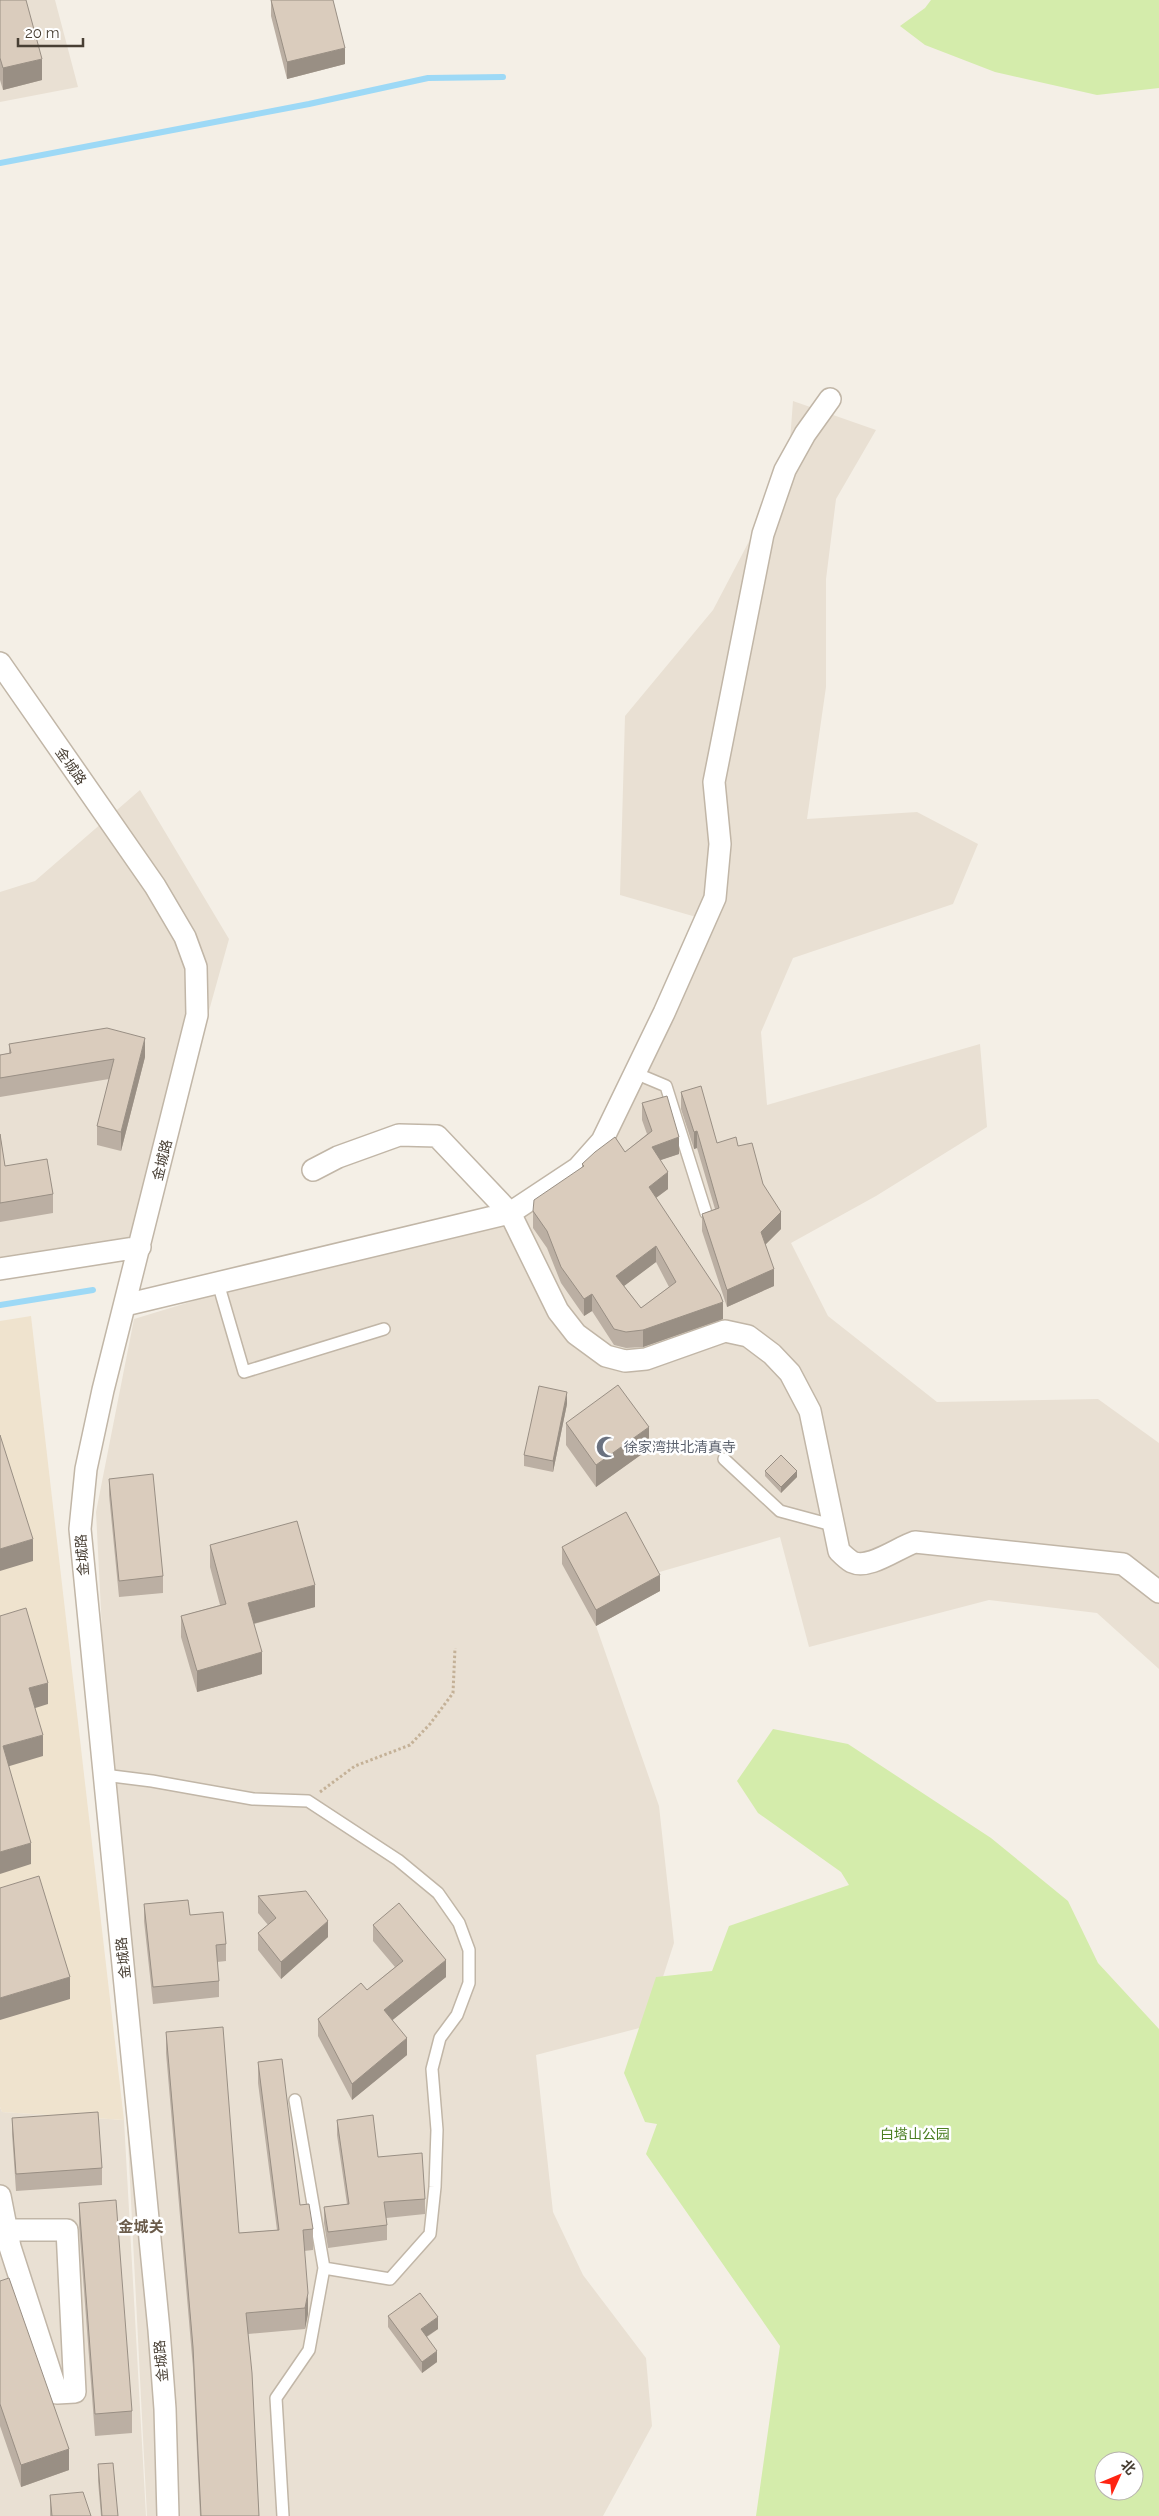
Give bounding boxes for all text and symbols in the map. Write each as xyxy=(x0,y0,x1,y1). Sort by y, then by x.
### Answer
scale bar xyxy=(18,15,82,47)
text: 20 m xyxy=(25,24,60,42)
street label: 金城路 xyxy=(52,744,90,788)
street label: 金城路 xyxy=(149,1138,175,1182)
mosque icon: 徐家湾拱北清真寺 xyxy=(594,1434,620,1460)
place label: 徐家湾拱北清真寺 xyxy=(624,1439,736,1455)
street label: 金城路 xyxy=(73,1533,91,1577)
street label: 金城路 xyxy=(113,1936,133,1980)
park label: 白塔山公园 xyxy=(880,2126,950,2142)
district label: 金城关 xyxy=(118,2218,164,2236)
street label: 金城路 xyxy=(151,2339,171,2383)
north arrow xyxy=(1094,2451,1144,2501)
text: 北 xyxy=(1118,2456,1139,2478)

